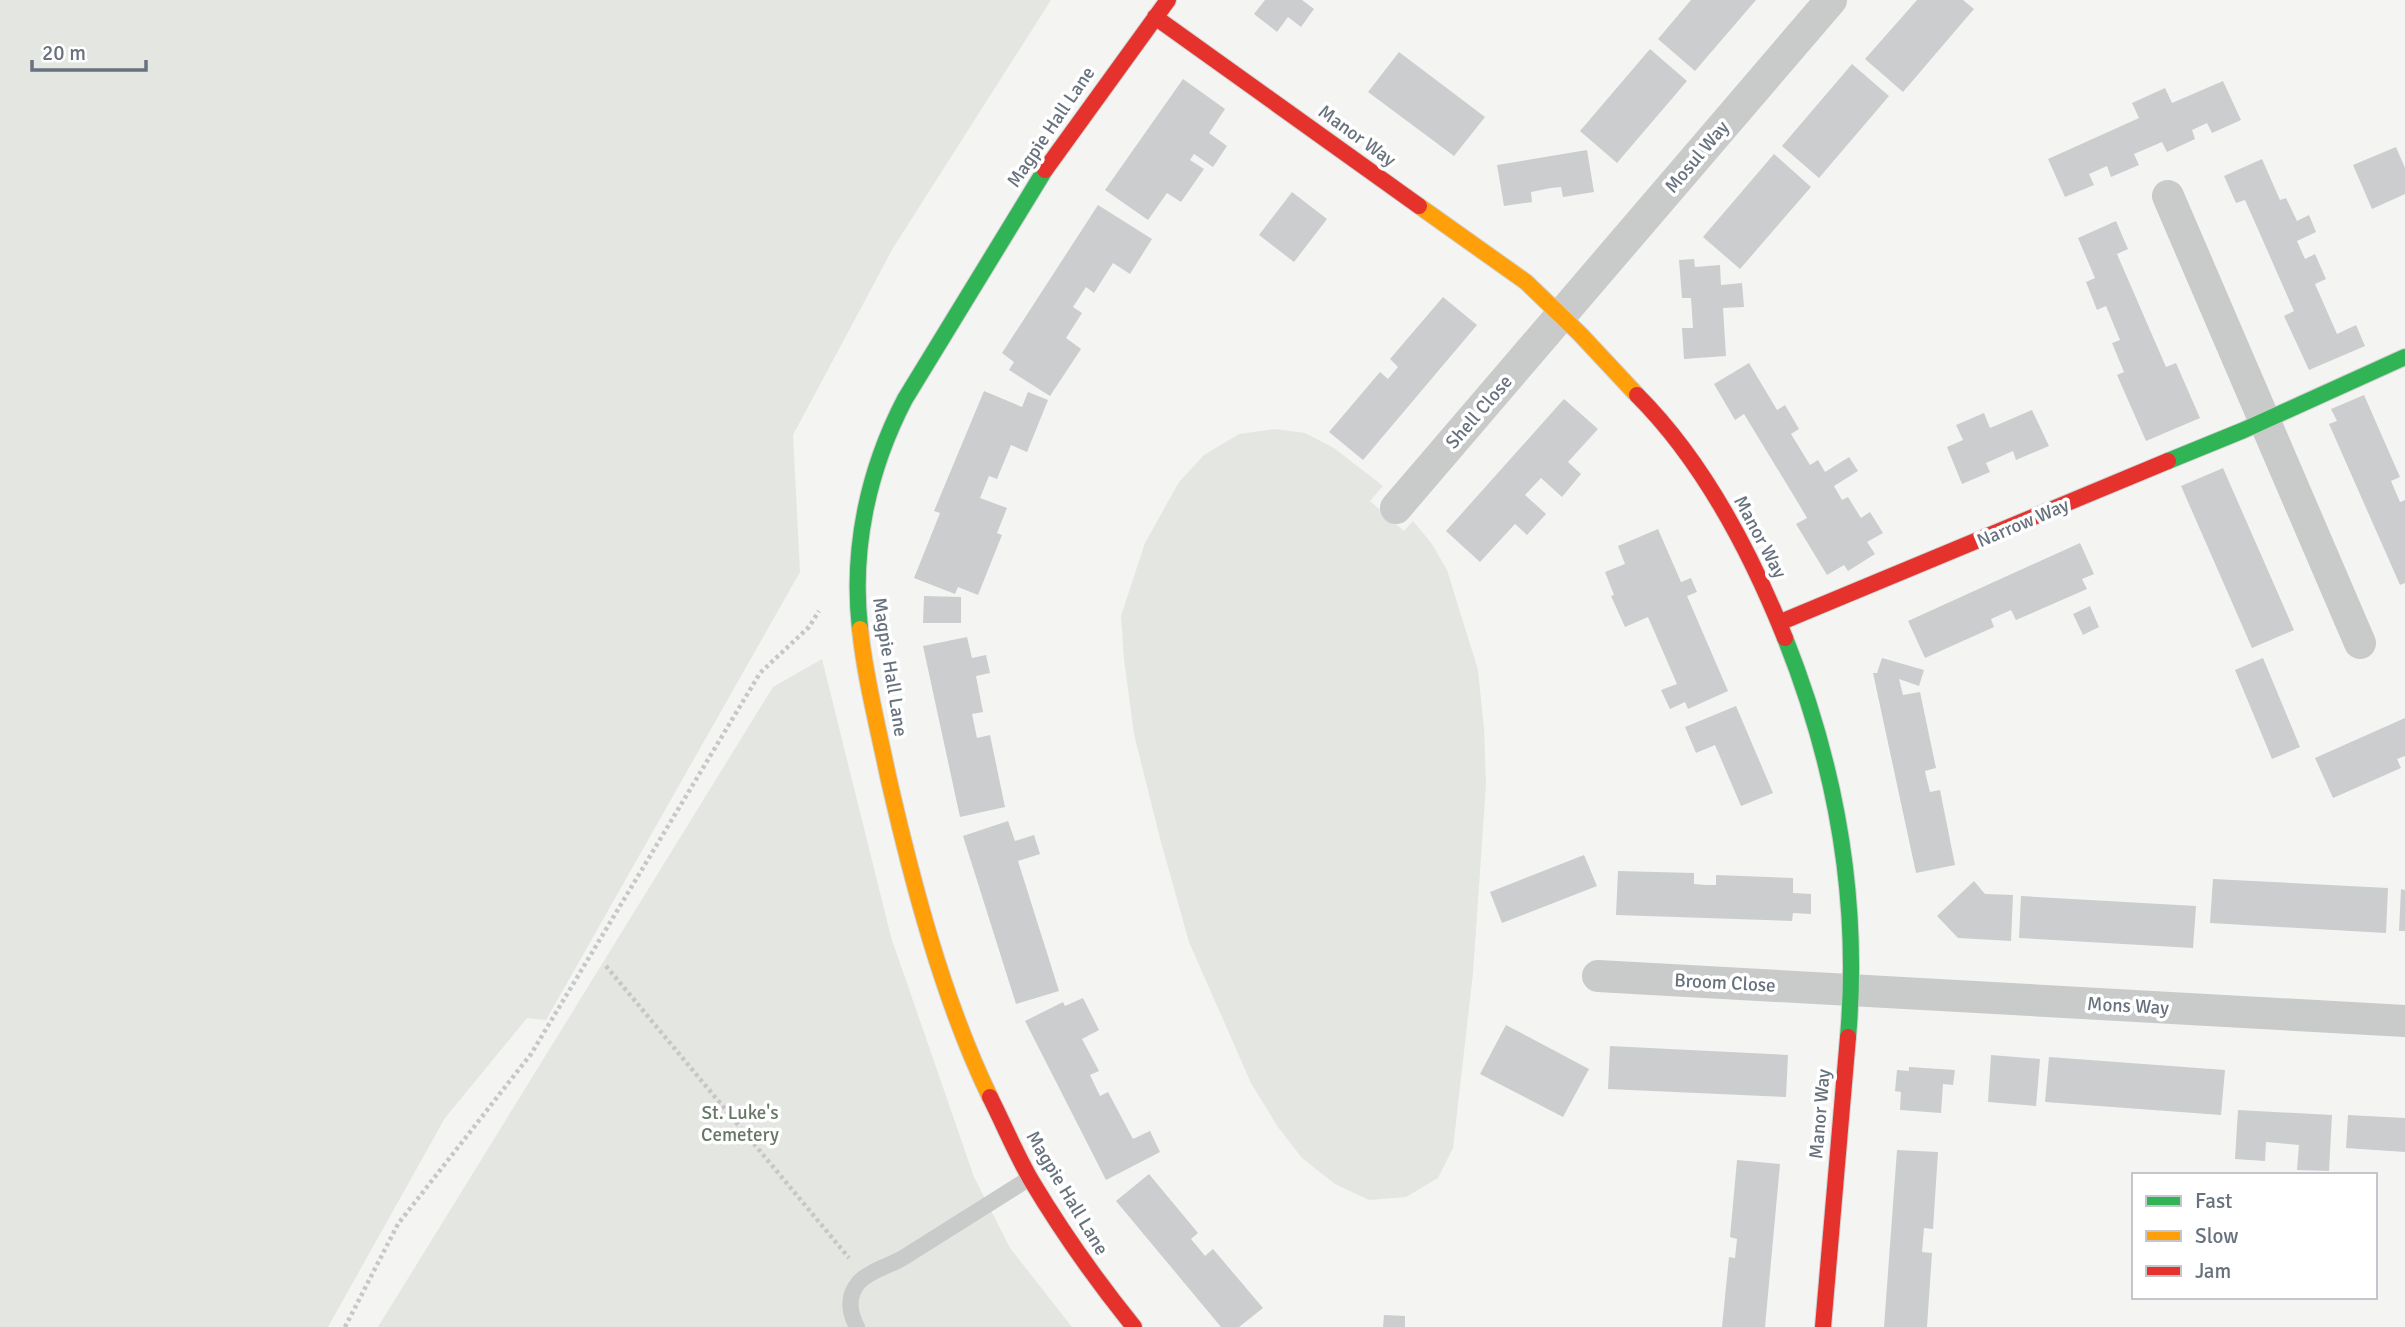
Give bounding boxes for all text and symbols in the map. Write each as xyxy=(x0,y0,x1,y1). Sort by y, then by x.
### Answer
scale bar xyxy=(32,28,145,72)
text: 20 m xyxy=(42,40,86,66)
street label: Magpie Hall Lane xyxy=(1002,62,1100,192)
street label: Manor Way xyxy=(1313,100,1401,172)
street label: Mosul Way xyxy=(1660,116,1734,198)
street label: Shell Close xyxy=(1440,370,1518,454)
street label: Manor Way xyxy=(1728,492,1792,583)
street label: Narrow Way xyxy=(1973,493,2073,553)
street label: Magpie Hall Lane xyxy=(867,596,913,738)
street label: Broom Close xyxy=(1674,968,1776,998)
street label: Mons Way xyxy=(2087,992,2170,1020)
street label: Manor Way xyxy=(1804,1068,1836,1160)
park label: St. Luke's Cemetery xyxy=(701,1101,779,1147)
street label: Magpie Hall Lane xyxy=(1020,1127,1114,1259)
legend xyxy=(2132,1173,2377,1299)
text: Fast xyxy=(2195,1188,2232,1214)
text: Slow xyxy=(2195,1223,2239,1249)
text: Jam xyxy=(2195,1258,2231,1284)

